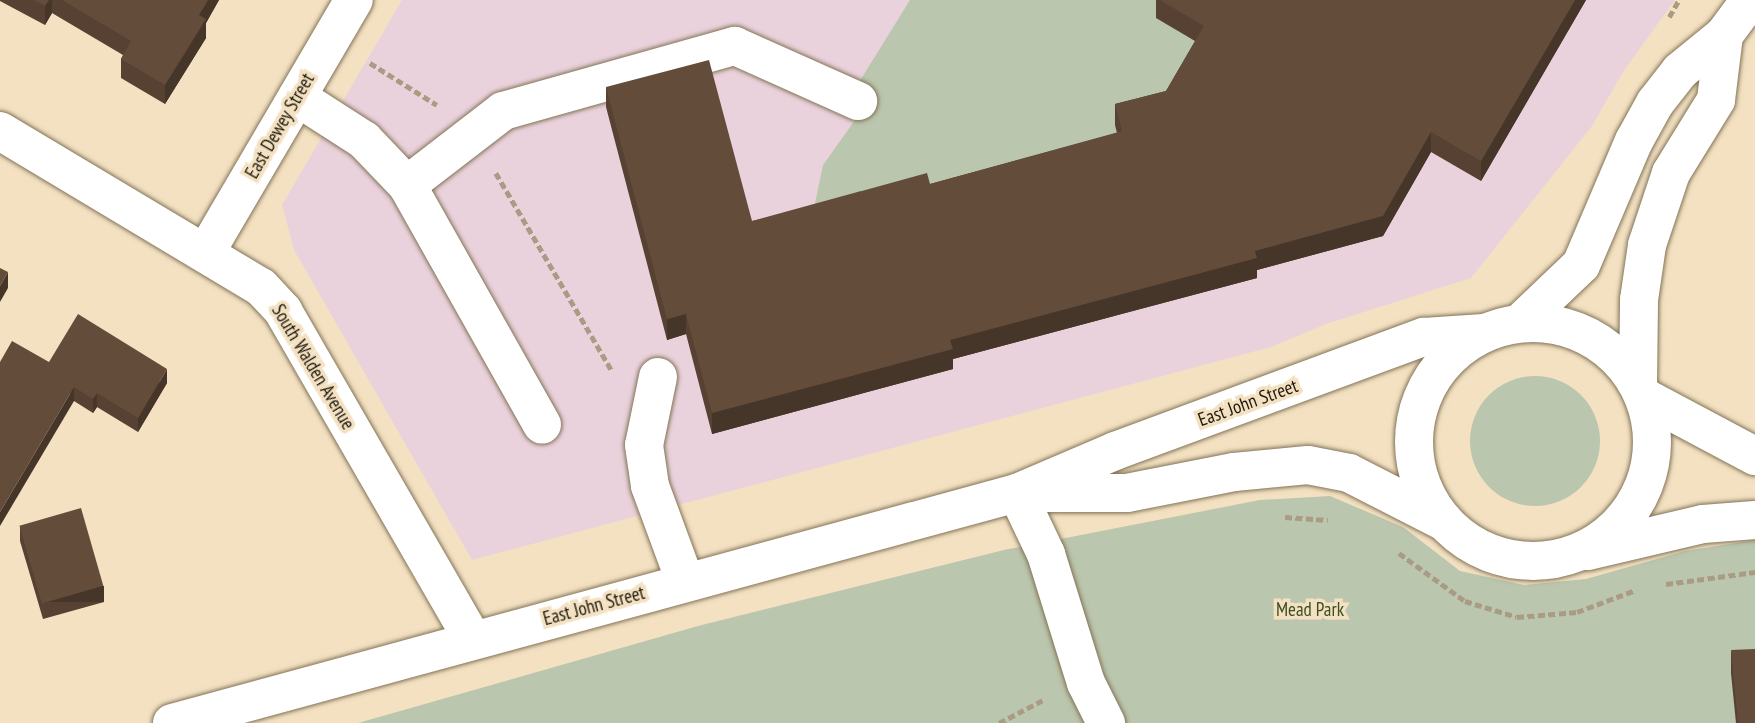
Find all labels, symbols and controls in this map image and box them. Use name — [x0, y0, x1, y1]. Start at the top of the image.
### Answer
street label: East Dewey Street — [241, 69, 319, 183]
street label: South Walden Avenue — [266, 300, 360, 434]
street label: East John Street — [1195, 374, 1301, 432]
street label: East John Street — [541, 581, 647, 631]
park label: Mead Park — [1276, 599, 1344, 621]

